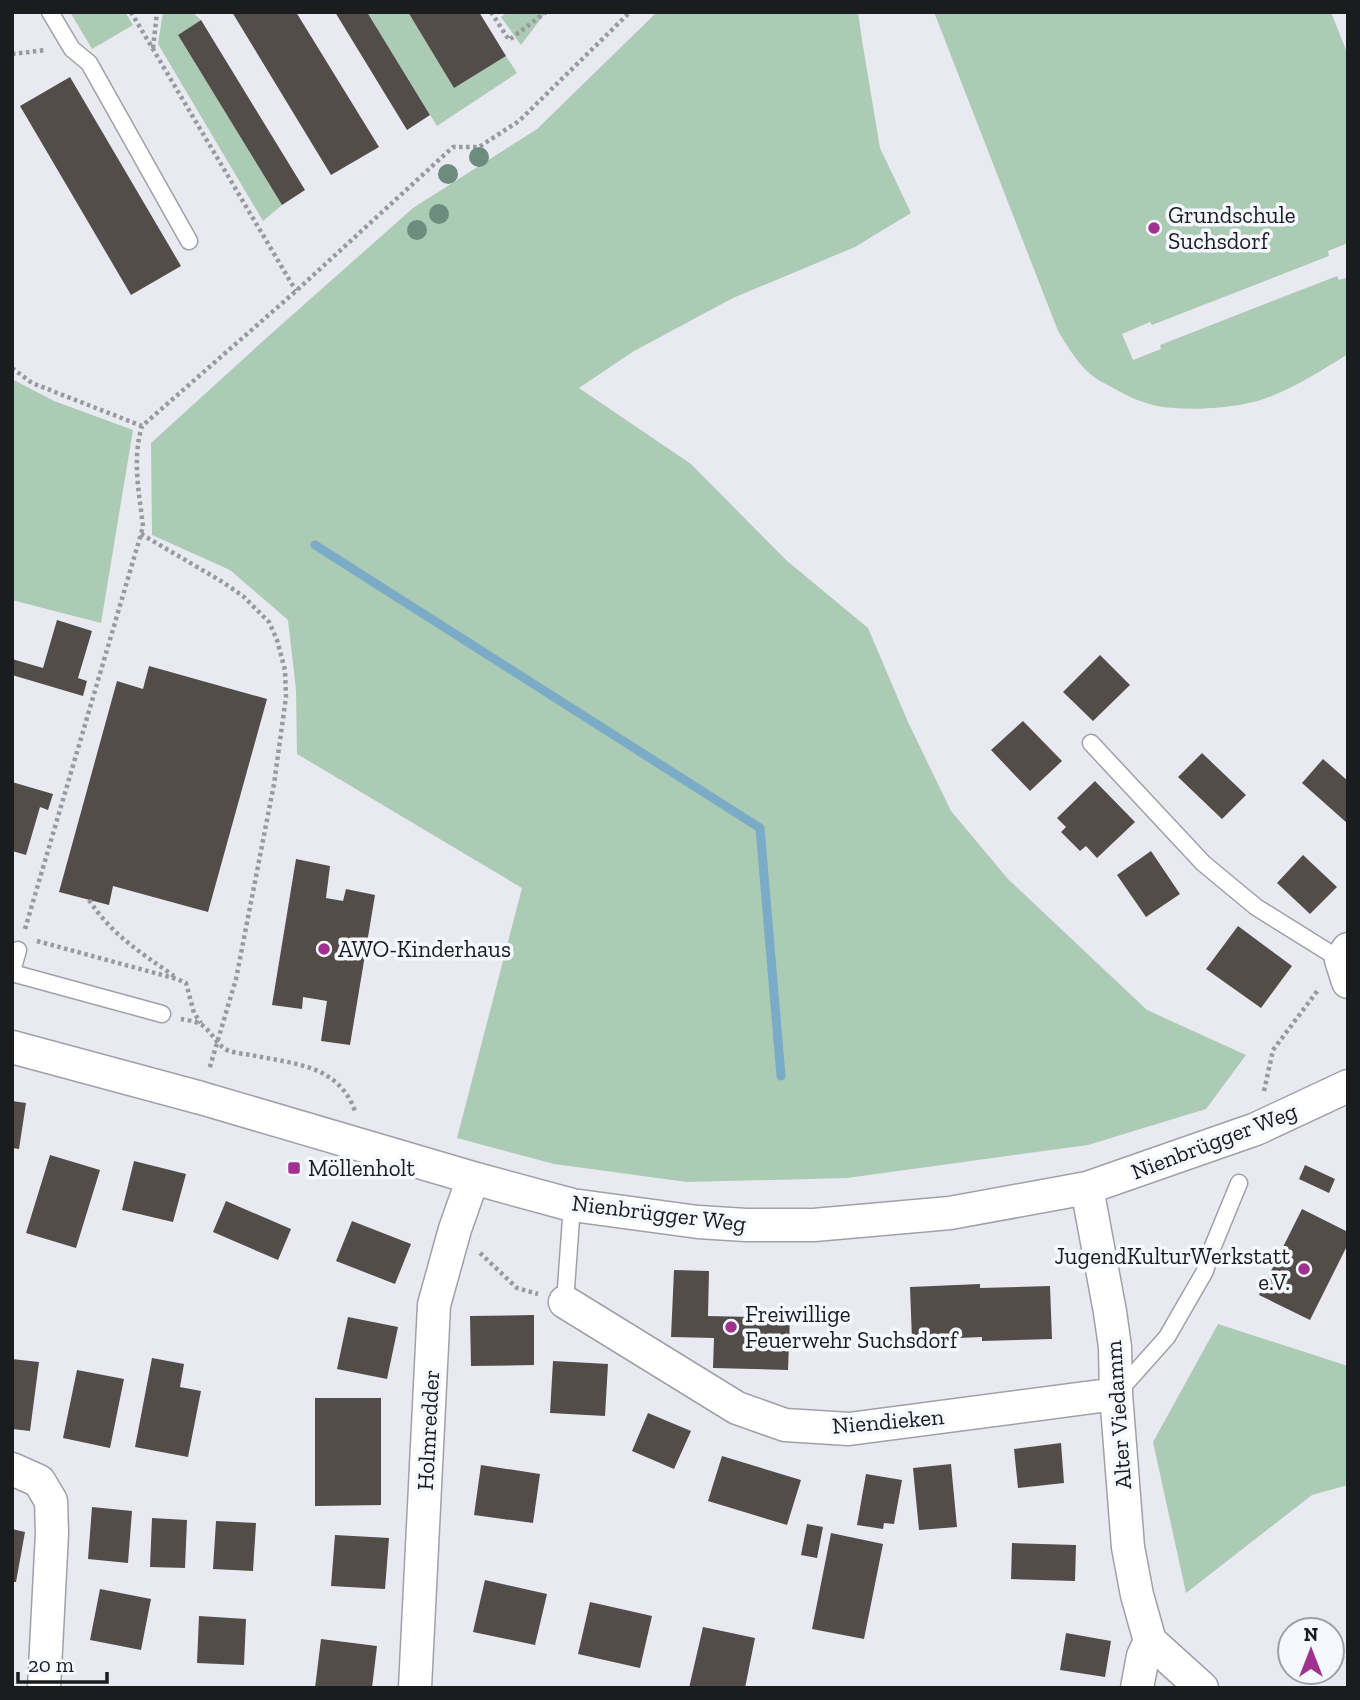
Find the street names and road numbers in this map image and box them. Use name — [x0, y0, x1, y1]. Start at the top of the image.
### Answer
street label: Nienbrügger Weg — [1127, 1096, 1301, 1186]
street label: Nienbrügger Weg — [570, 1188, 748, 1238]
street label: Alter Viedamm — [1099, 1339, 1137, 1490]
street label: Holmredder — [411, 1369, 445, 1491]
street label: Niendieken — [831, 1402, 945, 1440]

